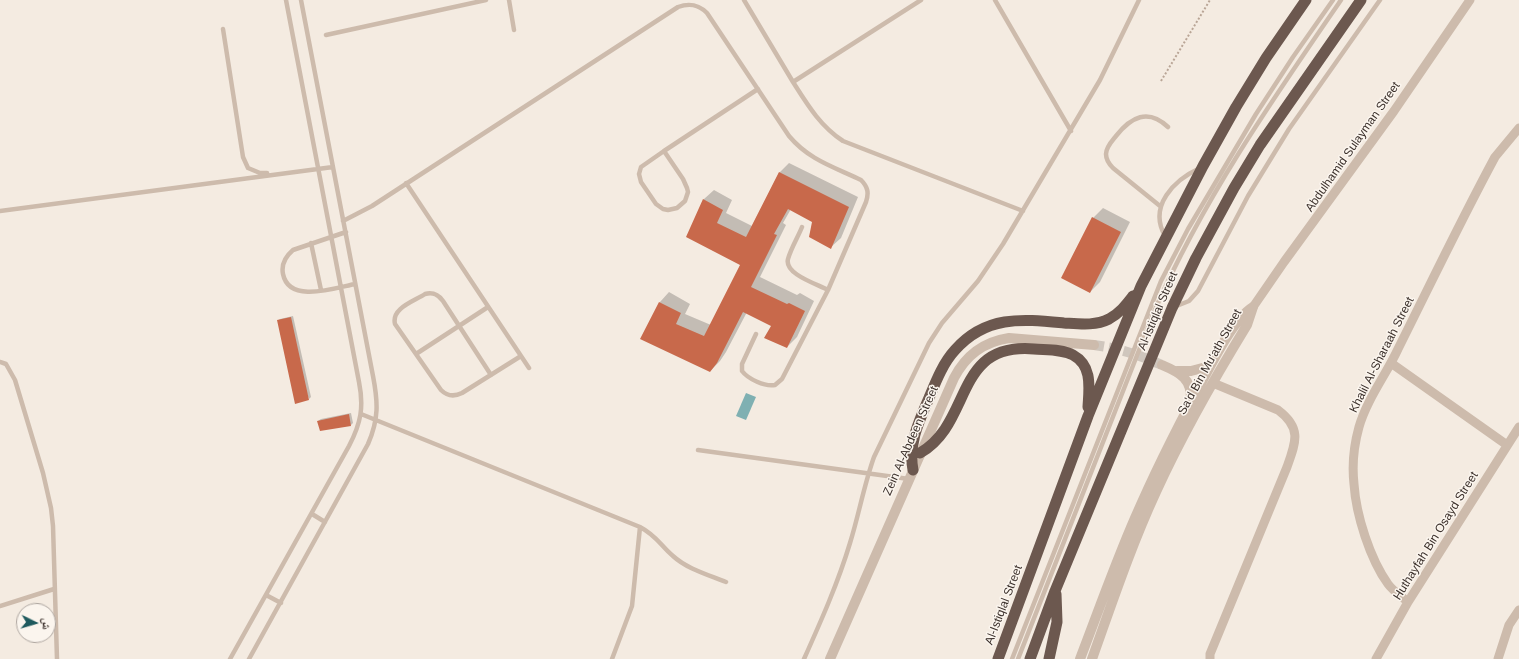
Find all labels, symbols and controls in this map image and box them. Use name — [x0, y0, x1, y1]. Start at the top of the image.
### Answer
street label: Abdulhamid Sulayman Street — [1303, 79, 1403, 215]
street label: Al-Istiqlal Street — [1135, 270, 1181, 352]
street label: Khalil Al-Sharaah Street — [1347, 295, 1417, 415]
street label: Sa'd Bin Mu'ath Street — [1175, 307, 1245, 417]
street label: Zein Al-Abdeen Street — [880, 384, 942, 498]
street label: Huthayfah Bin Osayd Street — [1390, 469, 1482, 603]
street label: Al-Istiqlal Street — [982, 563, 1026, 647]
north arrow — [16, 603, 56, 643]
text: ش — [40, 618, 53, 630]

